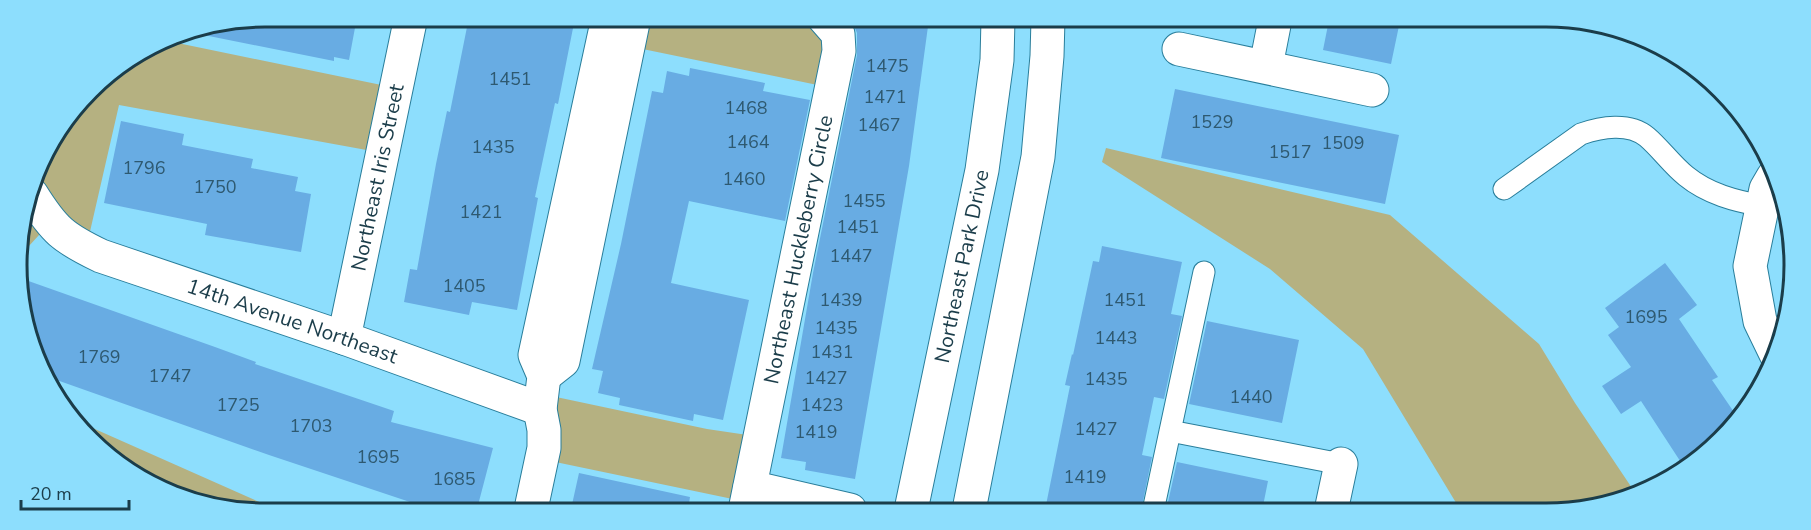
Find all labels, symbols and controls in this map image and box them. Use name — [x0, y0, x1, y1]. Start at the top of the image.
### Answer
house number: 1475 — [865, 54, 909, 78]
house number: 1451 — [488, 67, 532, 91]
street label: Northeast Iris Street — [344, 81, 411, 273]
house number: 1471 — [863, 85, 907, 109]
house number: 1468 — [724, 96, 768, 120]
house number: 1529 — [1190, 110, 1234, 134]
street label: Northeast Huckleberry Circle — [757, 112, 840, 386]
house number: 1467 — [857, 113, 901, 137]
house number: 1464 — [726, 130, 770, 154]
house number: 1509 — [1321, 131, 1365, 155]
house number: 1435 — [471, 135, 515, 159]
house number: 1517 — [1268, 140, 1312, 164]
house number: 1796 — [122, 156, 166, 180]
house number: 1460 — [722, 167, 766, 191]
street label: Northeast Park Drive — [928, 167, 996, 366]
house number: 1750 — [193, 175, 237, 199]
house number: 1455 — [842, 189, 886, 213]
house number: 1421 — [459, 200, 503, 224]
house number: 1451 — [836, 215, 880, 239]
house number: 1447 — [829, 244, 873, 268]
street label: 14th Avenue Northeast — [183, 272, 402, 370]
house number: 1405 — [442, 274, 486, 298]
house number: 1439 — [819, 288, 863, 312]
house number: 1451 — [1103, 288, 1147, 312]
house number: 1695 — [1624, 305, 1668, 329]
house number: 1435 — [814, 316, 858, 340]
house number: 1443 — [1094, 326, 1138, 350]
house number: 1431 — [810, 340, 854, 364]
house number: 1769 — [77, 345, 121, 369]
house number: 1747 — [148, 364, 192, 388]
house number: 1427 — [804, 366, 848, 390]
house number: 1435 — [1084, 367, 1128, 391]
house number: 1440 — [1229, 385, 1273, 409]
house number: 1725 — [216, 393, 260, 417]
house number: 1423 — [800, 393, 844, 417]
house number: 1703 — [289, 414, 333, 438]
house number: 1427 — [1074, 417, 1118, 441]
house number: 1419 — [794, 420, 838, 444]
house number: 1695 — [356, 445, 400, 469]
house number: 1419 — [1063, 465, 1107, 489]
house number: 1685 — [432, 467, 476, 491]
scale bar — [21, 473, 129, 511]
text: 20 m — [30, 482, 72, 506]

